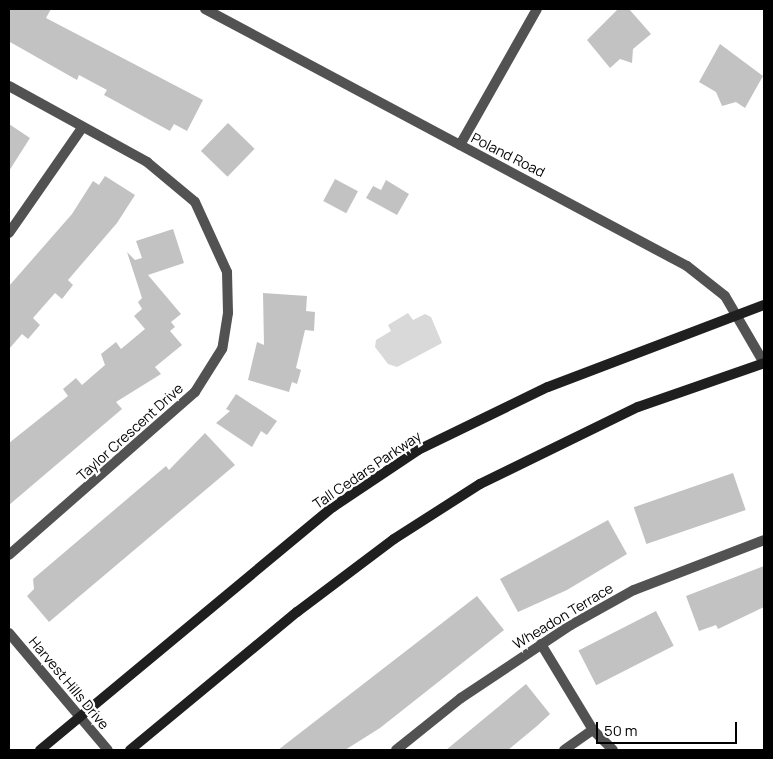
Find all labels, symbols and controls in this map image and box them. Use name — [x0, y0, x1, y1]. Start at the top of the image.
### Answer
street label: Poland Road — [468, 129, 548, 181]
street label: Taylor Crescent Drive — [73, 380, 187, 484]
street label: Tall Cedars Parkway — [310, 428, 424, 512]
street label: Wheadon Terrace — [510, 580, 616, 652]
street label: Harvest Hills Drive — [25, 633, 113, 733]
scale bar — [598, 712, 739, 744]
text: 50 m — [604, 720, 638, 741]

